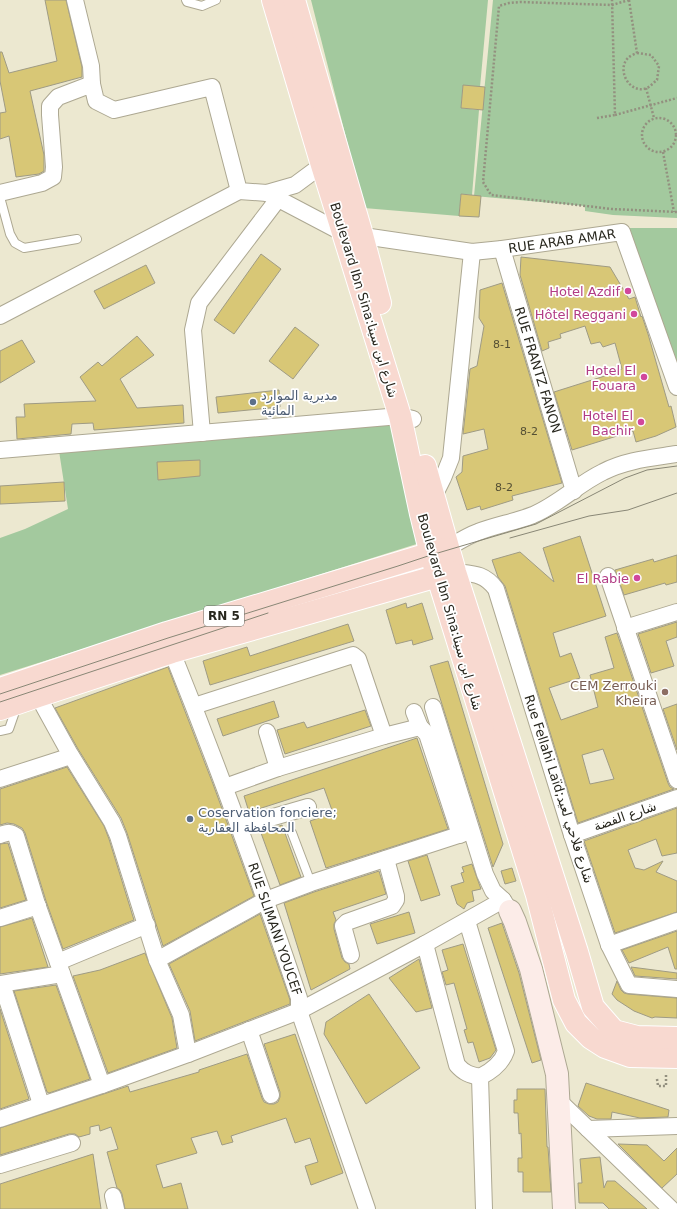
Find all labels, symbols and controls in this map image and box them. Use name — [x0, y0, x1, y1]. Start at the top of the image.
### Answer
street label: Boulevard Ibn Sina:شارع ابن سينا — [326, 200, 401, 400]
street label: RUE ARAB AMAR — [507, 226, 617, 256]
place label: Hotel Azdif — [549, 284, 620, 299]
marker: Hotel Azdif — [623, 286, 633, 296]
street label: RUE FRANTZ FANON — [512, 305, 564, 435]
place label: Hôtel Reggani — [535, 307, 626, 322]
marker: Hôtel Reggani — [629, 309, 639, 319]
house number: 8-1 — [493, 338, 511, 351]
place label: Hotel El Fouara — [586, 363, 636, 393]
marker: Hotel El Fouara — [639, 372, 649, 382]
place label: مديرية الموارد المائية — [261, 388, 338, 418]
marker: مديرية الموارد المائية — [248, 397, 258, 407]
place label: Hotel El Bachir — [583, 408, 634, 438]
marker: Hotel El Bachir — [636, 417, 646, 427]
house number: 8-2 — [520, 425, 538, 438]
house number: 8-2 — [495, 481, 513, 494]
street label: Boulevard Ibn Sina:شارع ابن سينا — [414, 512, 485, 712]
place label: El Rabie — [576, 571, 629, 586]
marker: El Rabie — [632, 573, 642, 583]
road number: RN 5 — [204, 606, 244, 626]
place label: CEM Zerrouki Kheira — [570, 678, 657, 708]
marker: CEM Zerrouki Kheira — [660, 687, 670, 697]
street label: Rue Fellahi Laïd;شارع فلاحي لعيد — [520, 693, 597, 885]
street label: شارع الفضة — [592, 798, 659, 835]
place label: Coservation fonciere; المحافظة العقارية — [198, 805, 337, 836]
marker: Coservation fonciere; المحافظة العقارية — [185, 814, 195, 824]
street label: RUE SLIMANI YOUCEF — [245, 860, 305, 998]

